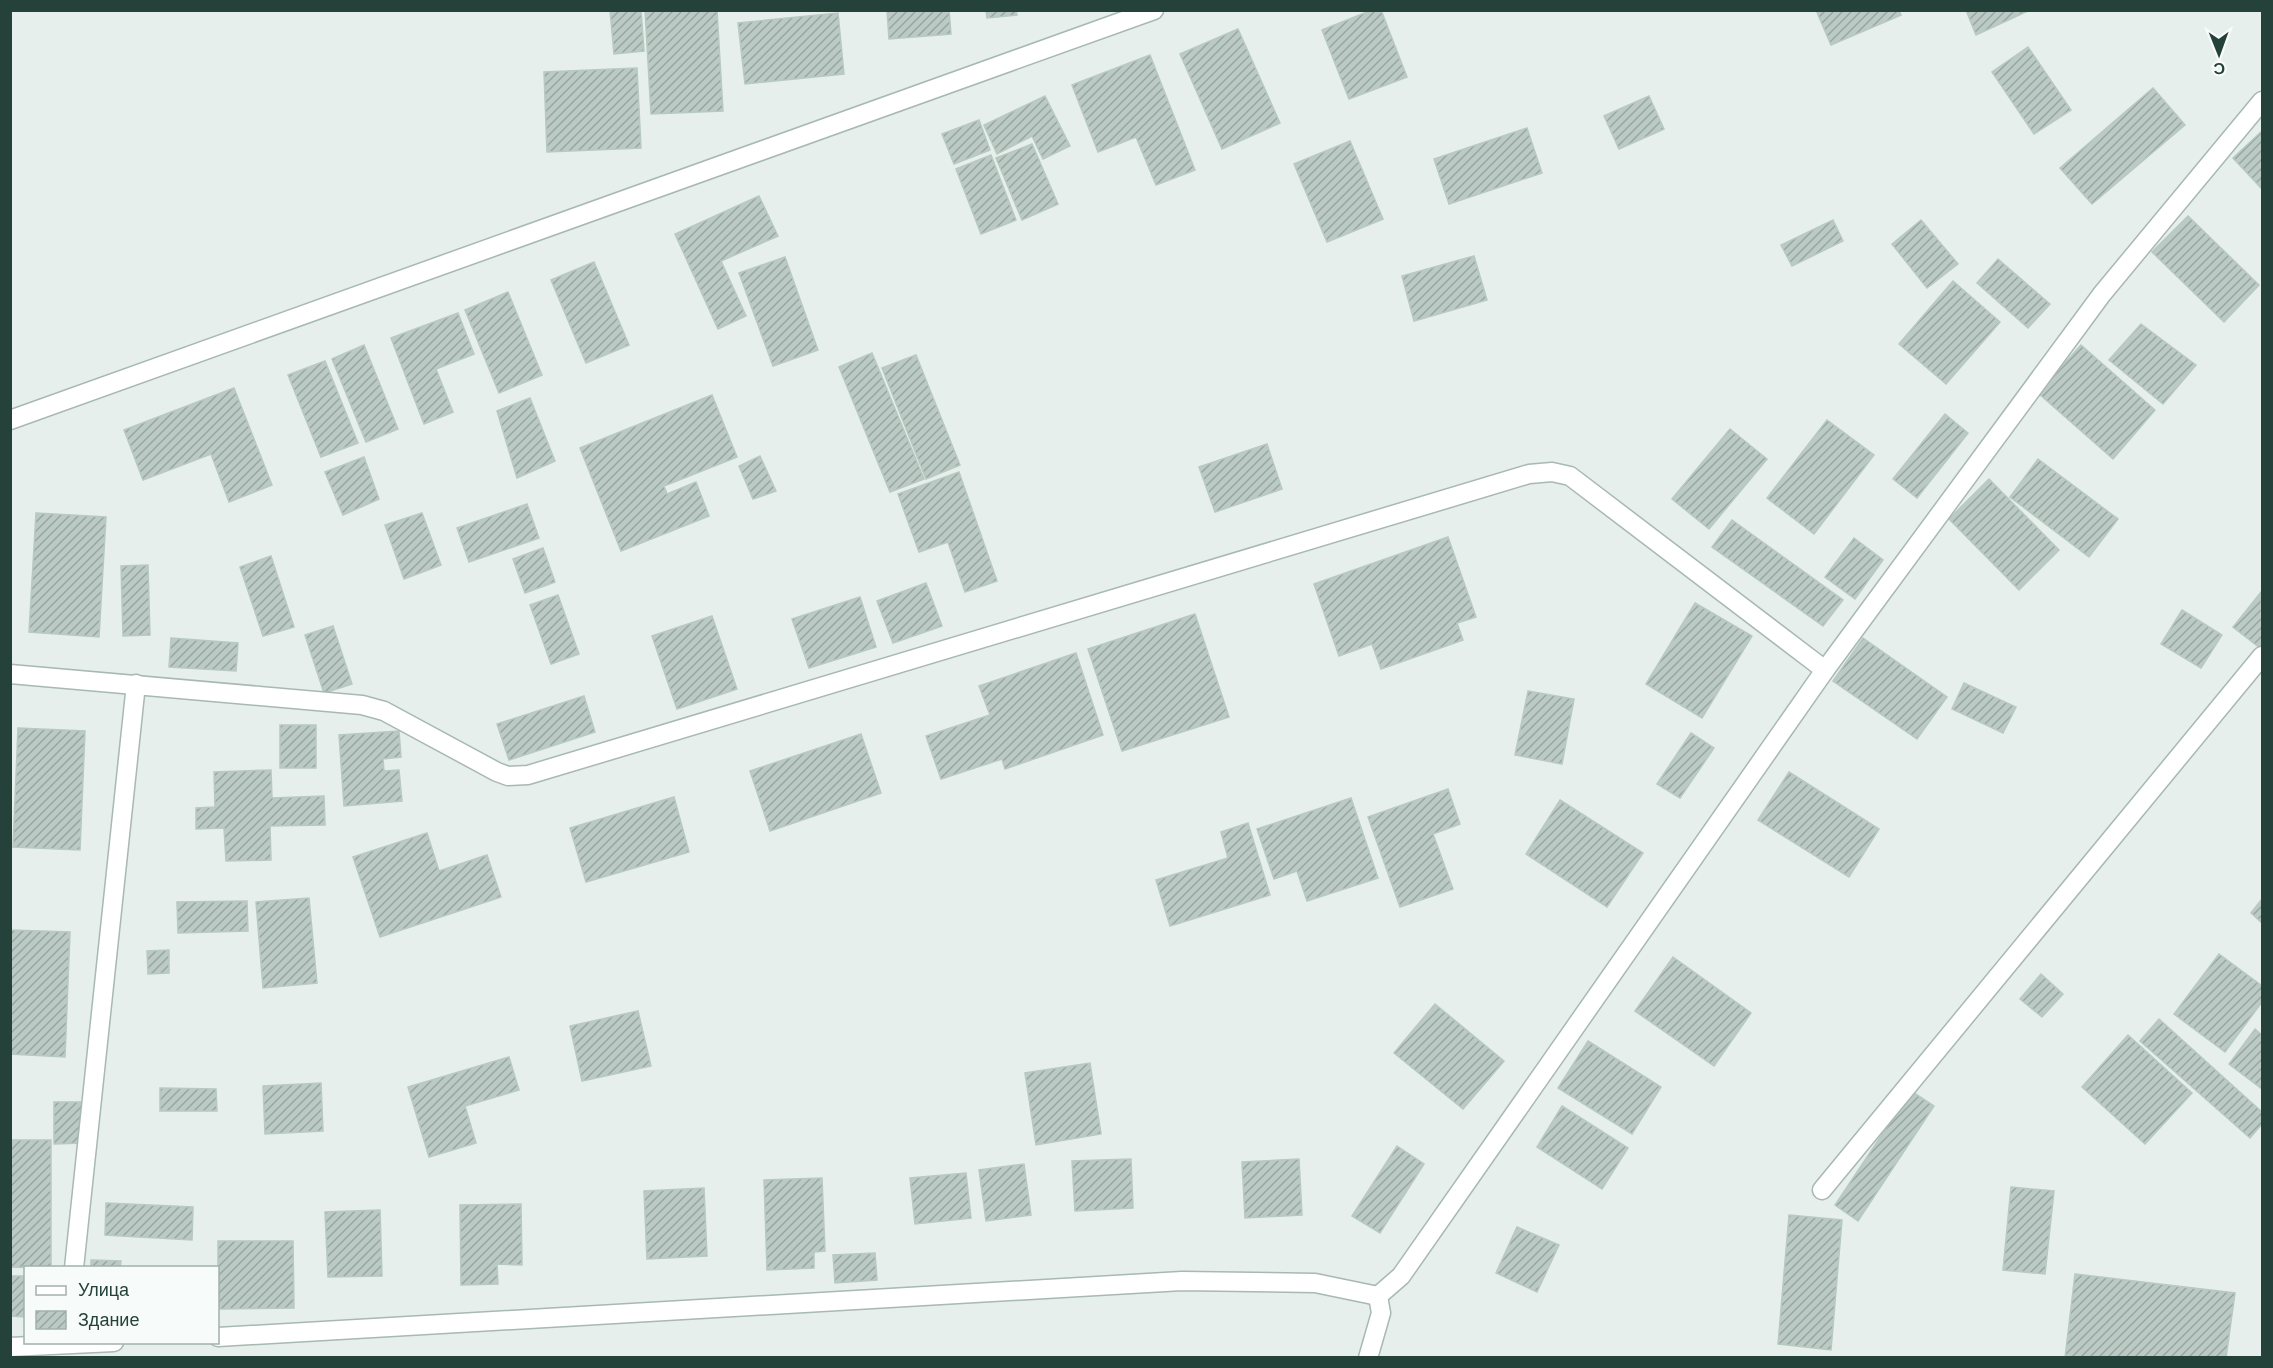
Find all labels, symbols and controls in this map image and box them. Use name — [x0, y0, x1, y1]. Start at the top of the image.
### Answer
north arrow — [2189, 24, 2249, 84]
text: С — [2213, 58, 2225, 79]
legend — [24, 1266, 219, 1344]
text: Улица — [78, 1278, 130, 1302]
text: Здание — [78, 1308, 139, 1332]

